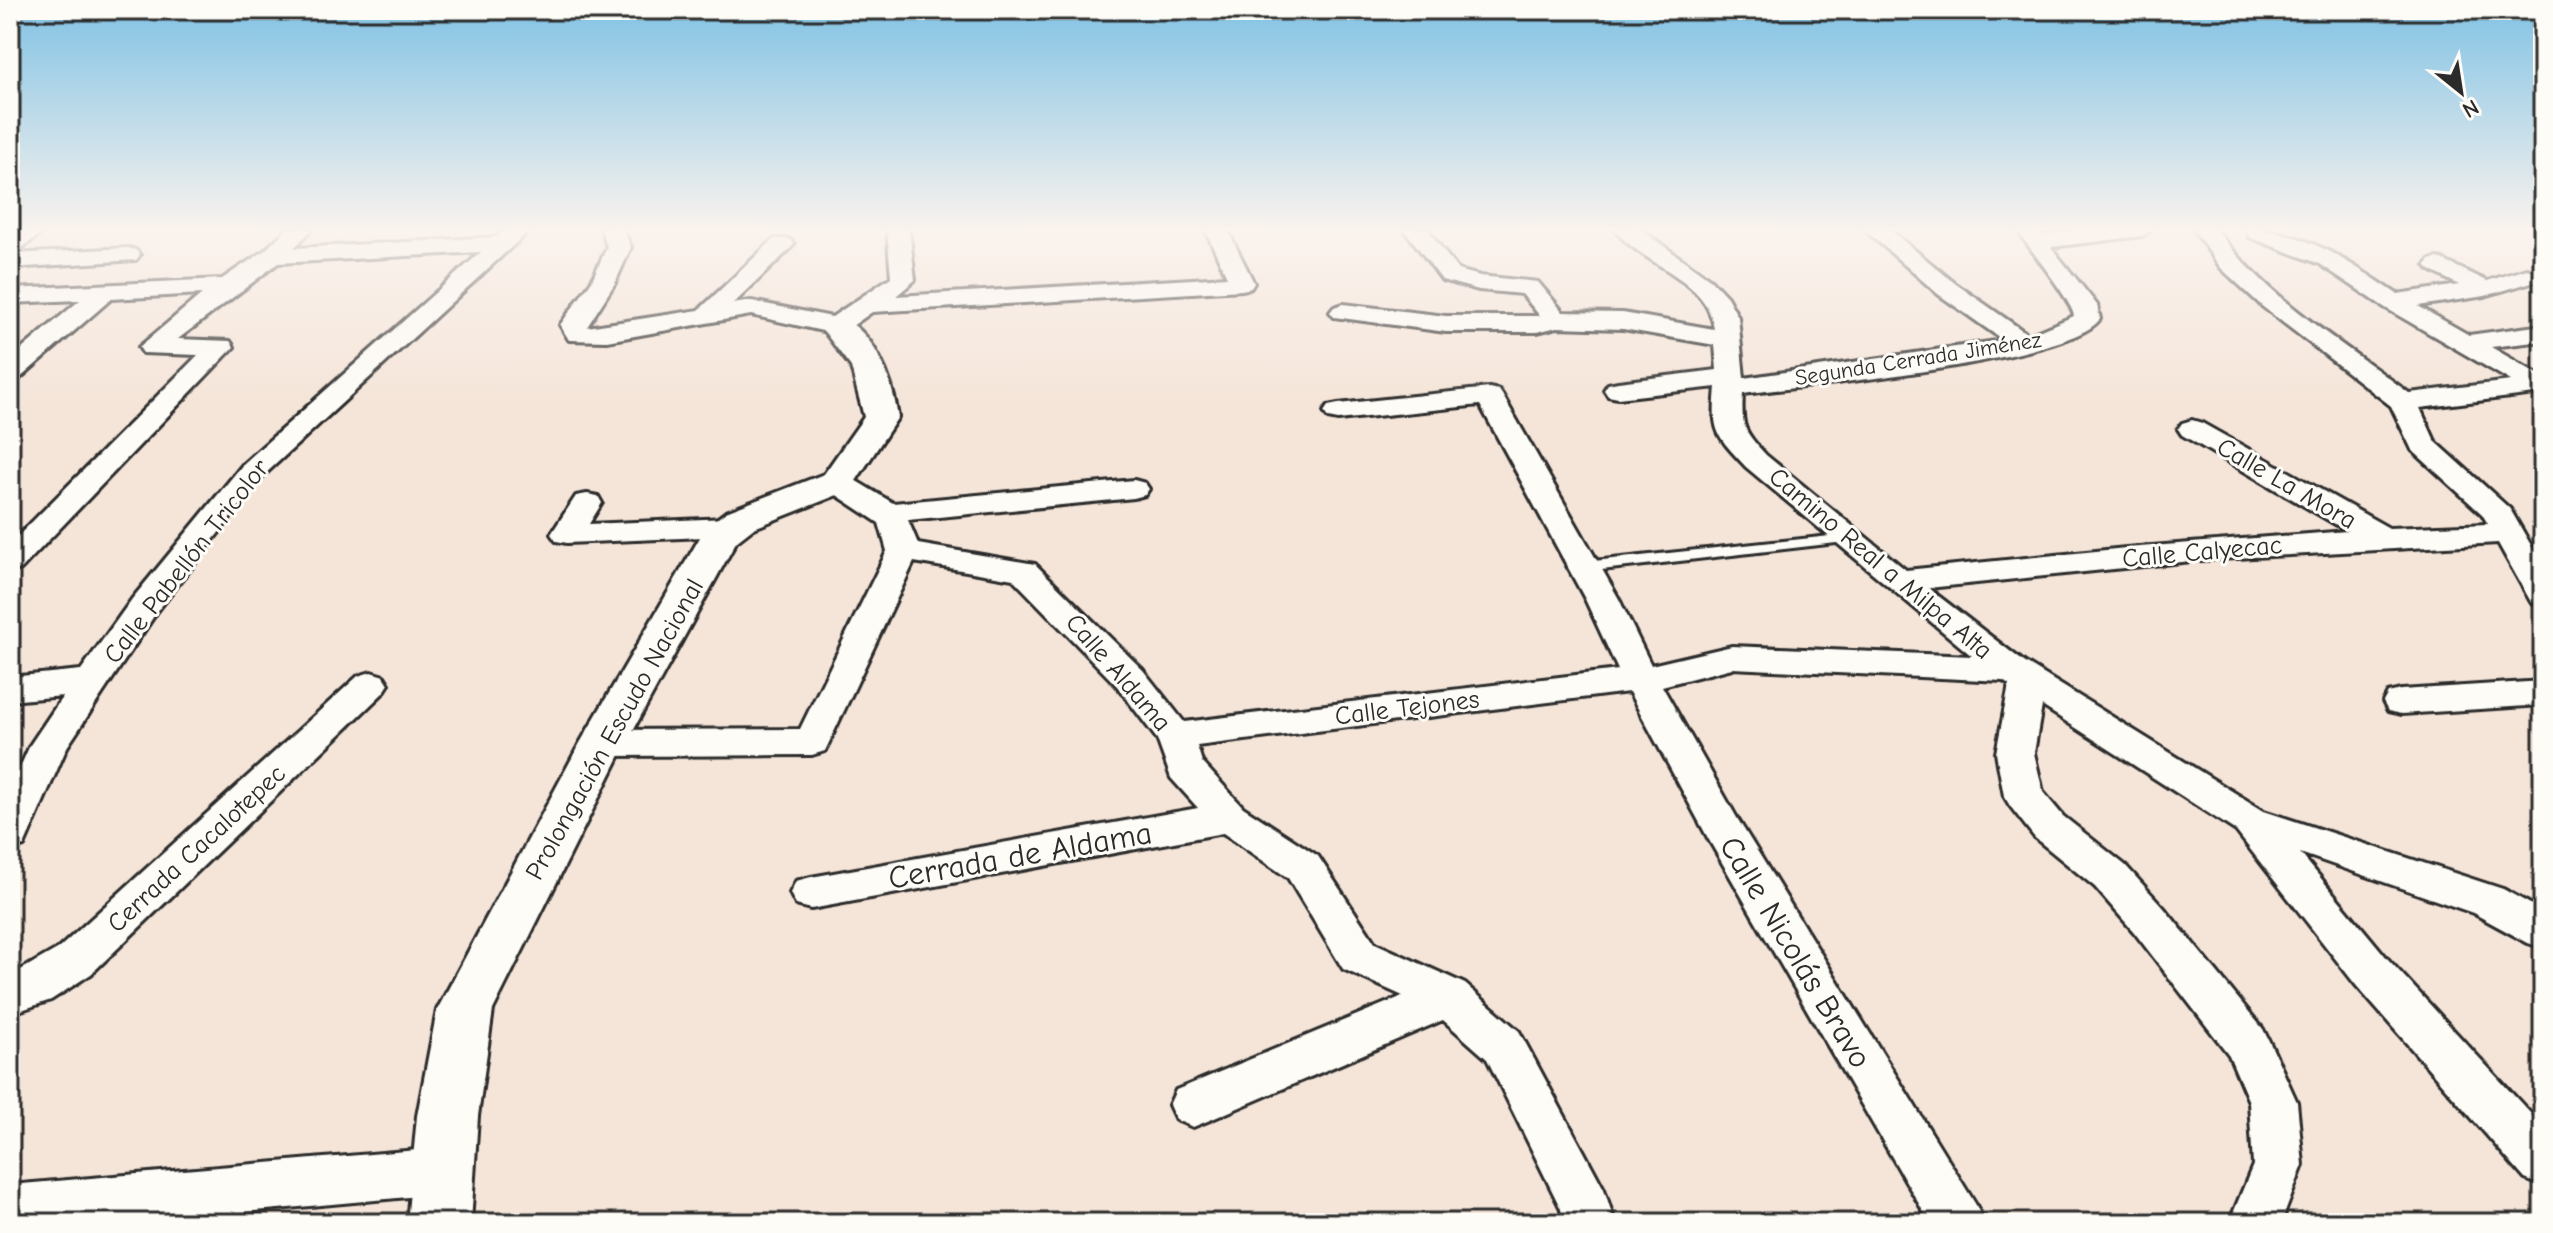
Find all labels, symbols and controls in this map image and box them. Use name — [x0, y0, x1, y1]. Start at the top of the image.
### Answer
north arrow — [2421, 52, 2501, 132]
text: N — [2458, 94, 2483, 123]
street label: Segunda Cerrada Jiménez — [1793, 327, 2044, 391]
street label: Calle La Mora — [2211, 432, 2362, 536]
street label: Calle Pabellón Tricolor — [98, 453, 276, 669]
street label: Camino Real a Milpa Alta — [1763, 462, 1998, 666]
street label: Calle Calyecac — [2121, 530, 2283, 574]
street label: Prolongación Escudo Nacional — [520, 574, 710, 885]
street label: Calle Aldama — [1059, 608, 1177, 737]
street label: Calle Tejones — [1333, 684, 1481, 732]
street label: Cerrada Cacalotepec — [102, 759, 292, 939]
street label: Cerrada de Aldama — [885, 814, 1155, 897]
street label: Calle Nicolás Bravo — [1712, 830, 1879, 1075]

